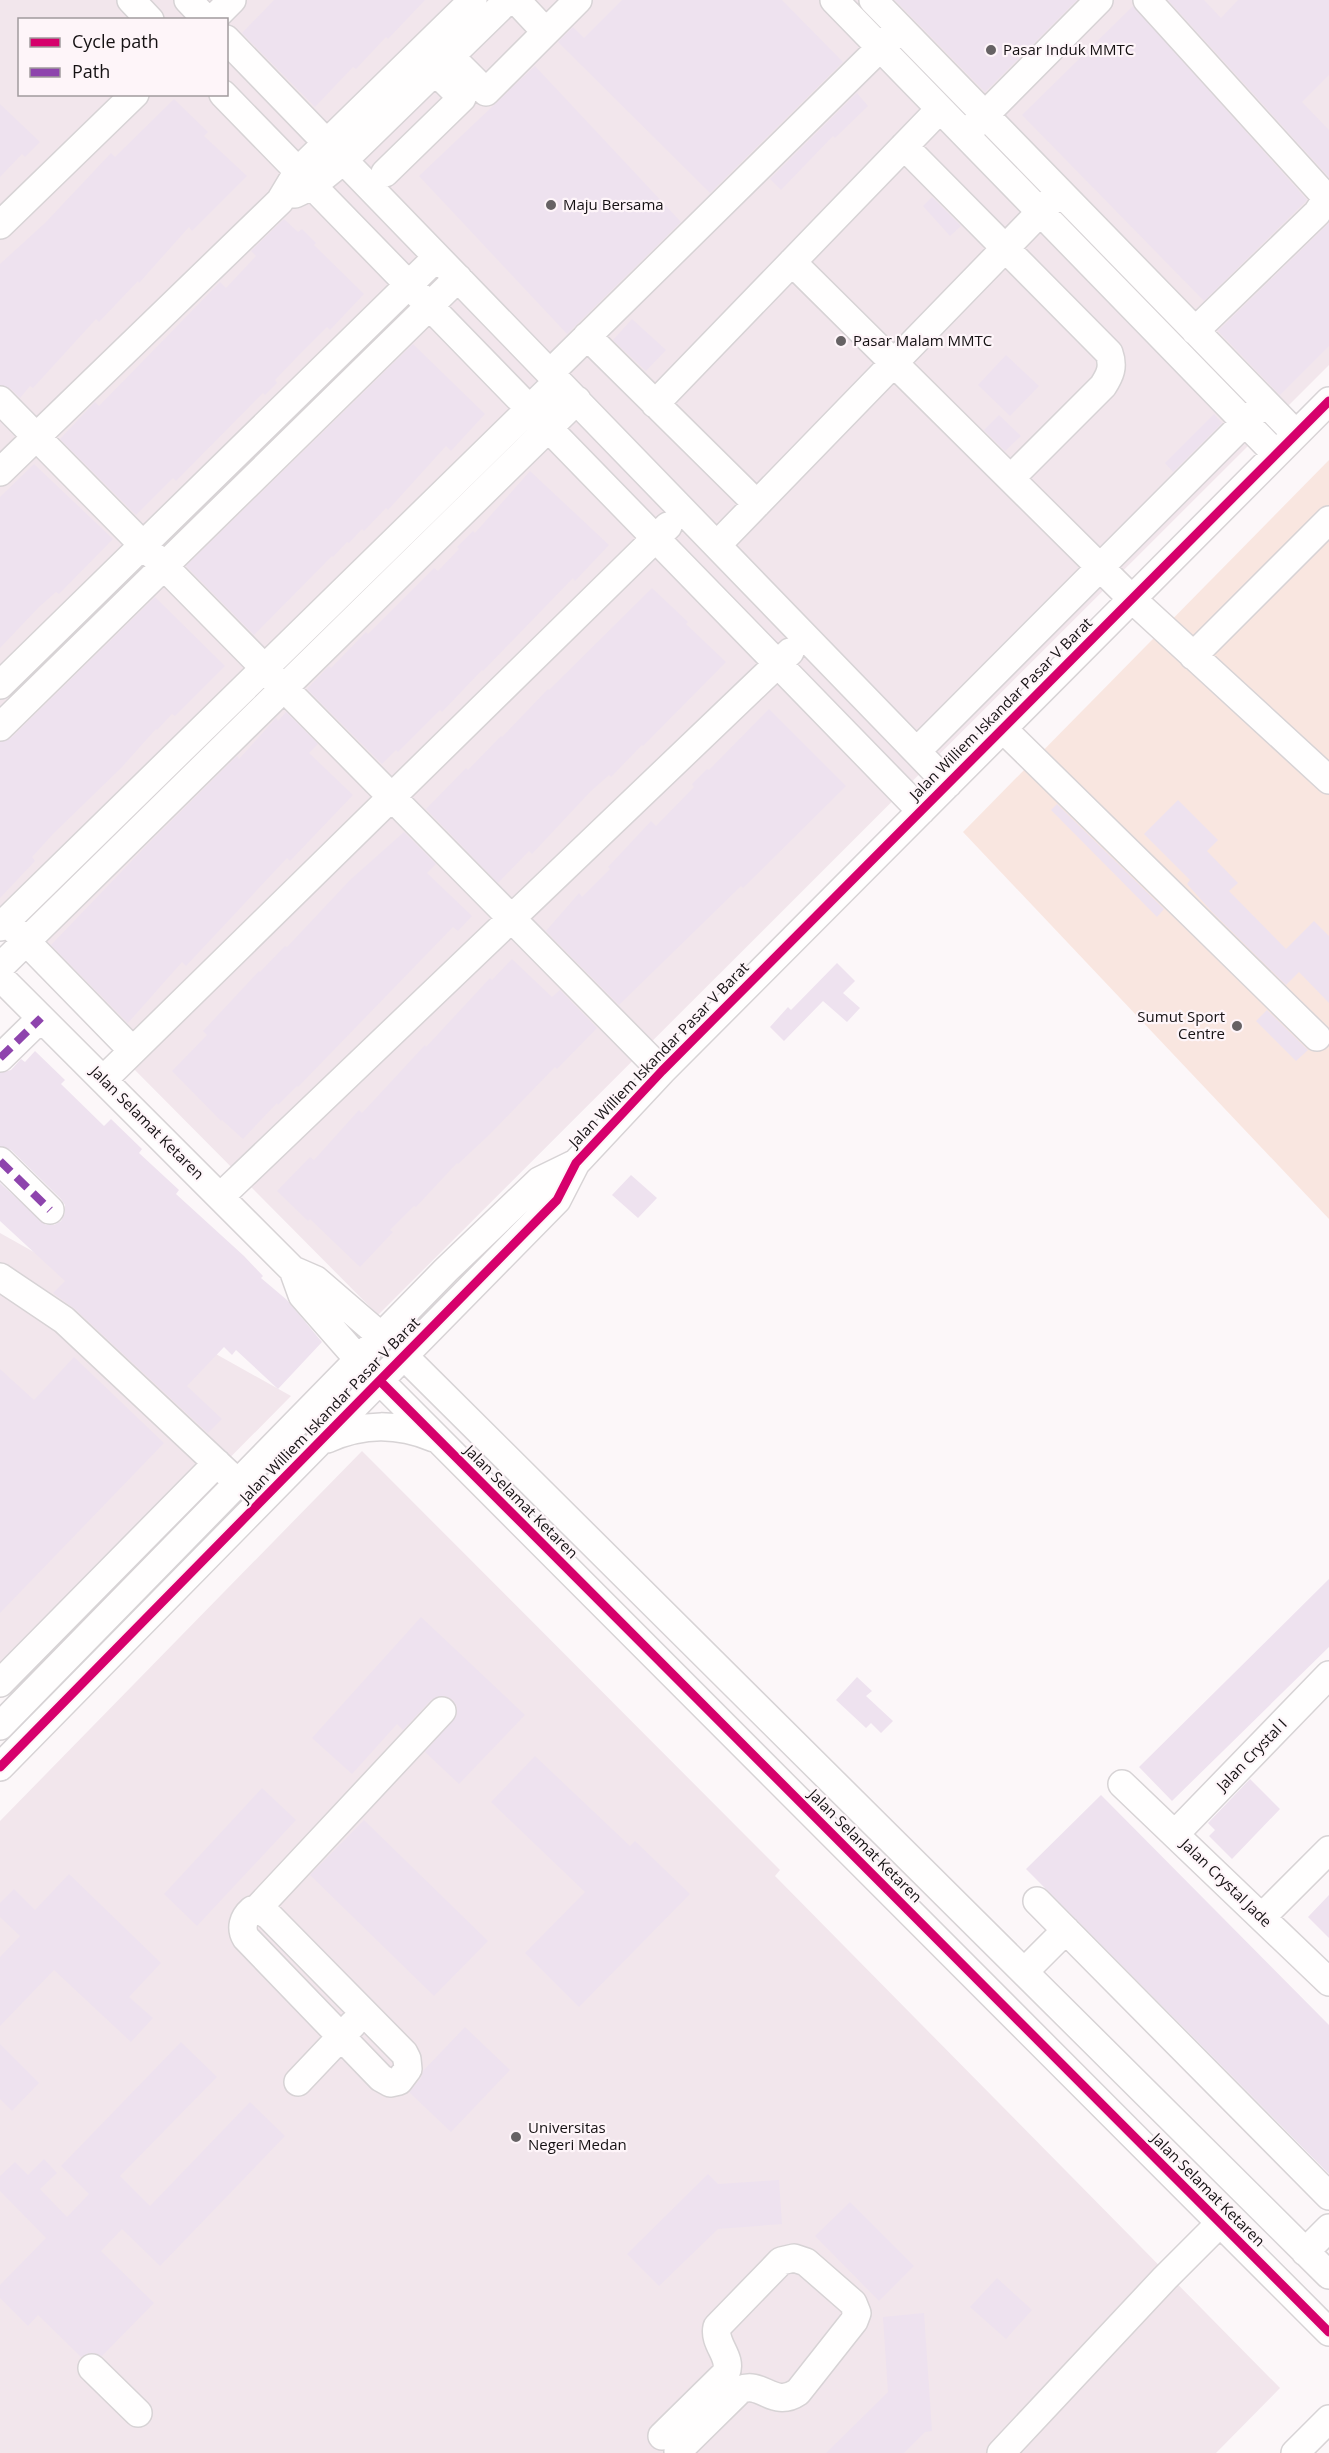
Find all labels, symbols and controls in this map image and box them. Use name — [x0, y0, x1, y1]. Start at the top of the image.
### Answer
legend — [18, 18, 228, 96]
text: Cycle path — [72, 29, 159, 53]
place label: Pasar Induk MMTC — [1003, 39, 1134, 59]
marker: Pasar Induk MMTC — [984, 43, 998, 57]
text: Path — [72, 59, 110, 83]
place label: Maju Bersama — [563, 194, 664, 214]
marker: Maju Bersama — [544, 198, 558, 212]
place label: Pasar Malam MMTC — [853, 330, 992, 350]
marker: Pasar Malam MMTC — [834, 334, 848, 348]
street label: Jalan Williem Iskandar Pasar V Barat — [903, 613, 1096, 805]
street label: Jalan Williem Iskandar Pasar V Barat — [563, 957, 753, 1153]
place label: Sumut Sport Centre — [1137, 1006, 1225, 1043]
marker: Sumut Sport Centre — [1230, 1019, 1244, 1033]
street label: Jalan Selamat Ketaren — [85, 1060, 209, 1183]
street label: Jalan Williem Iskandar Pasar V Barat — [234, 1312, 424, 1508]
street label: Jalan Selamat Ketaren — [459, 1439, 583, 1562]
street label: Jalan Crystal I — [1210, 1714, 1291, 1796]
street label: Jalan Selamat Ketaren — [803, 1783, 927, 1906]
street label: Jalan Crystal Jade — [1175, 1832, 1276, 1931]
place label: Universitas Negeri Medan — [528, 2117, 627, 2154]
street label: Jalan Selamat Ketaren — [1146, 2127, 1270, 2250]
marker: Universitas Negeri Medan — [509, 2130, 523, 2144]

